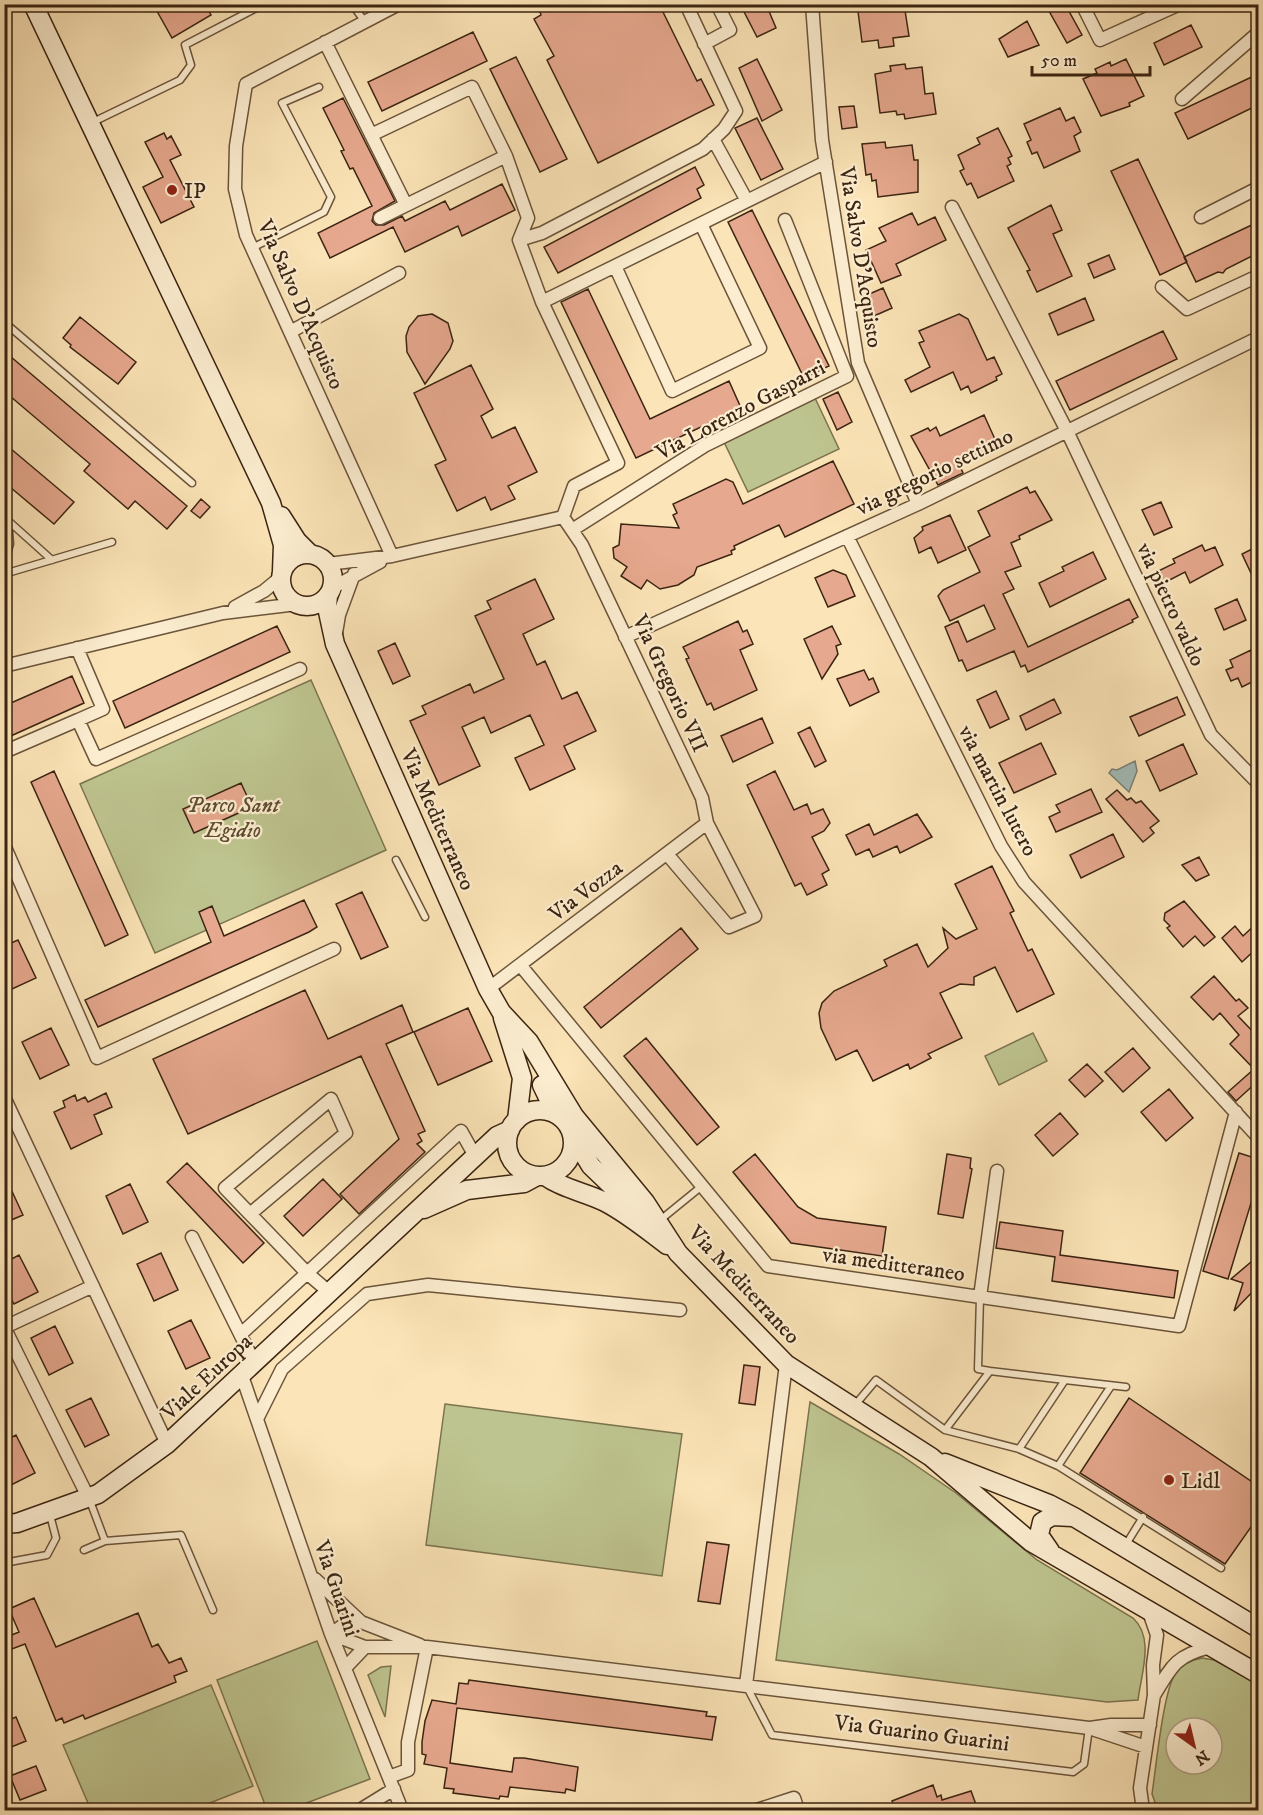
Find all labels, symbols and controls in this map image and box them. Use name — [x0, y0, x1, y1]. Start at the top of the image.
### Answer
scale bar — [1032, 39, 1150, 77]
text: 50 m — [1041, 50, 1077, 72]
street label: Via Salvo D'Acquisto — [833, 164, 888, 350]
place label: IP — [184, 178, 206, 205]
marker: IP — [165, 183, 179, 197]
street label: Via Salvo D'Acquisto — [251, 215, 350, 394]
street label: Via Lorenzo Gasparri — [650, 354, 830, 467]
street label: via gregorio settimo — [851, 423, 1018, 522]
street label: via pietro valdo — [1130, 538, 1211, 671]
street label: Via Gregorio VII — [626, 610, 713, 757]
street label: via martin lutero — [951, 720, 1044, 861]
street label: Via Mediterraneo — [394, 744, 481, 895]
park label: Parco Sant Egidio — [187, 792, 281, 844]
street label: Via Vozza — [543, 854, 629, 928]
street label: Via Mediterraneo — [681, 1219, 806, 1350]
street label: via meditteraneo — [820, 1241, 967, 1288]
street label: Viale Europa — [155, 1328, 259, 1427]
place label: Lidl — [1181, 1468, 1221, 1495]
marker: Lidl — [1162, 1473, 1176, 1487]
street label: Via Guarini — [307, 1536, 366, 1640]
street label: Via Guarino Guarini — [832, 1709, 1011, 1758]
north arrow — [1164, 1716, 1224, 1776]
text: N — [1191, 1746, 1213, 1770]

